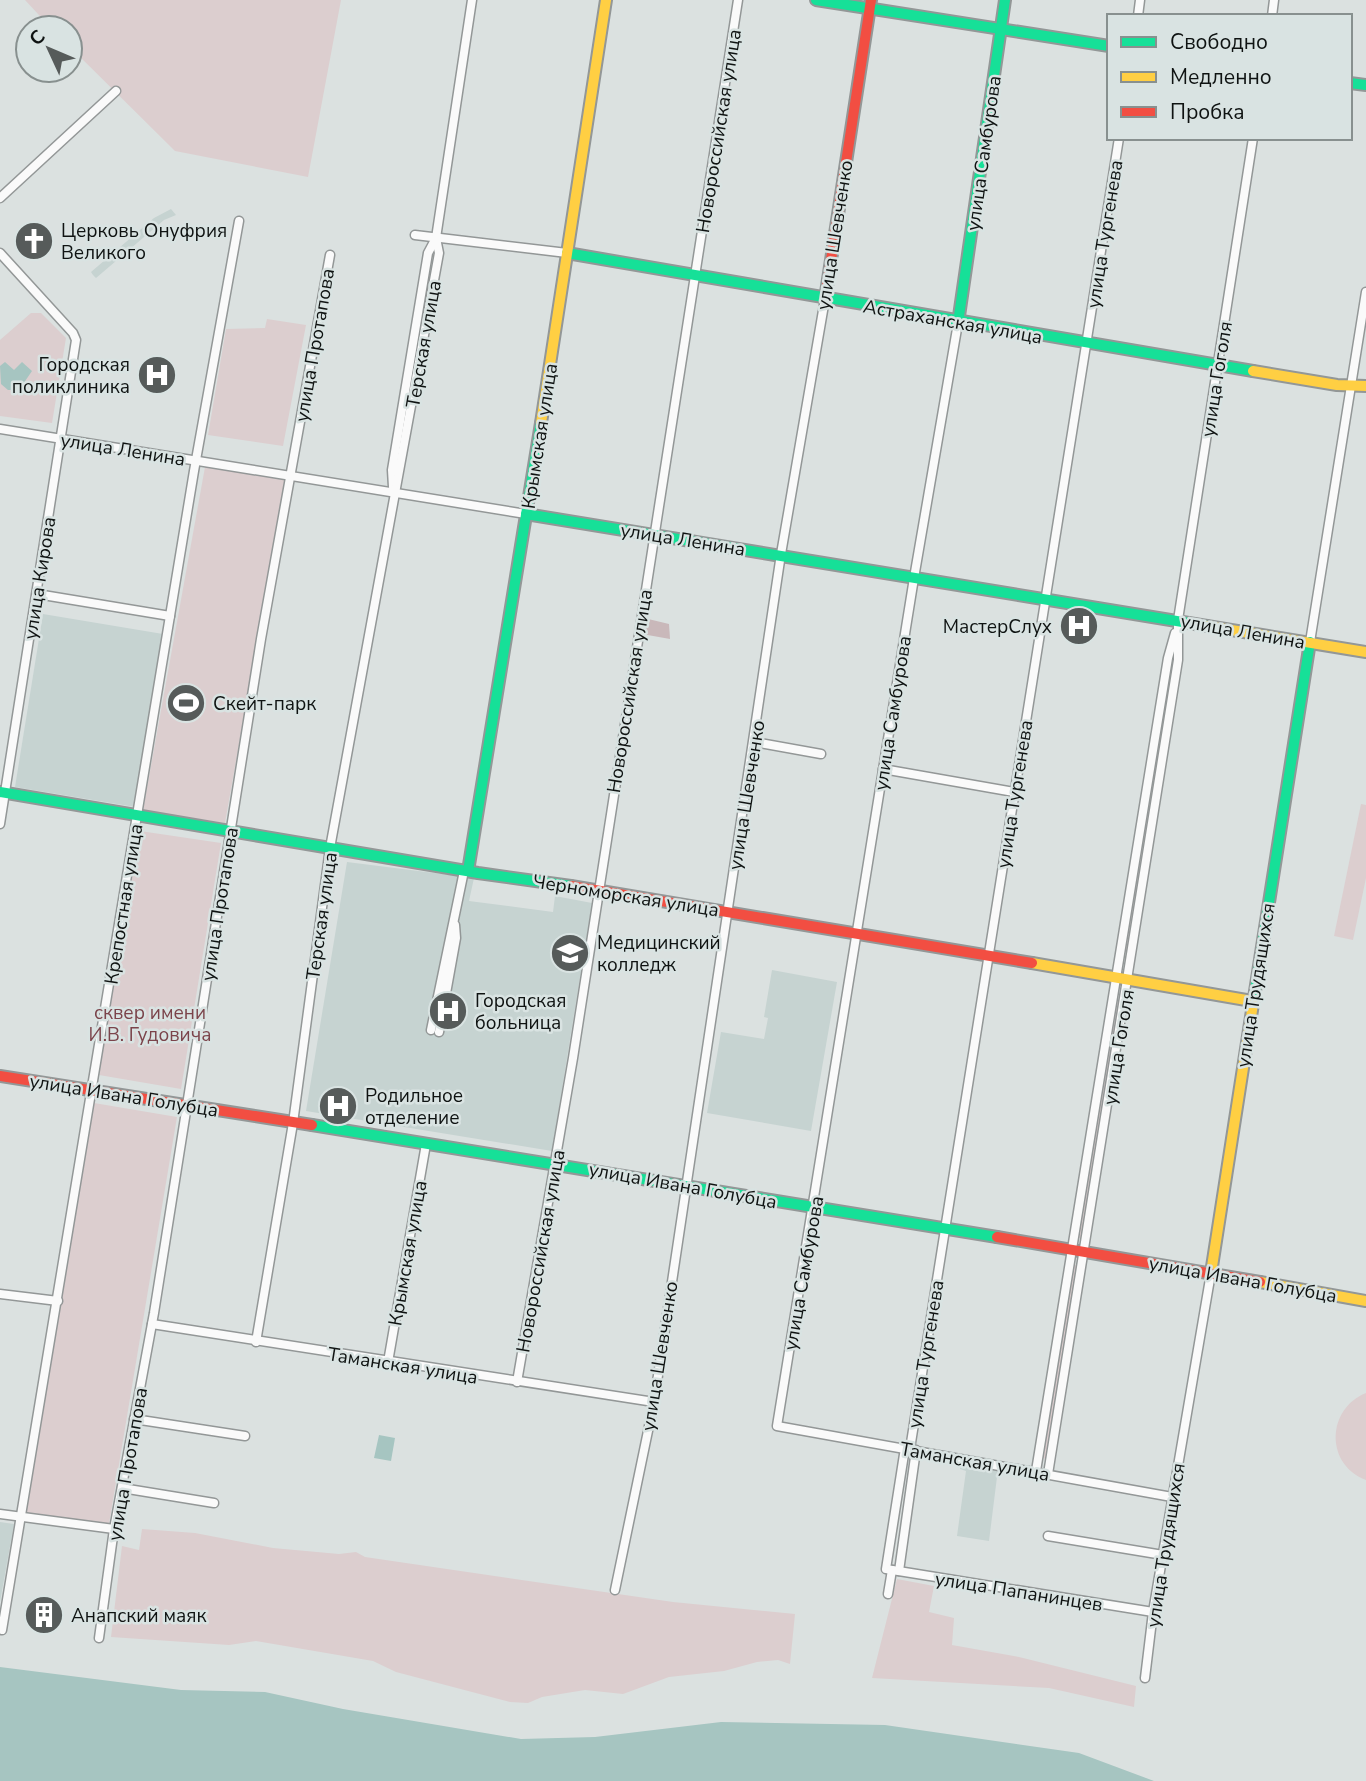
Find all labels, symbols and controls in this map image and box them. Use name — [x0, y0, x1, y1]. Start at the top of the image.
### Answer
north arrow — [14, 14, 84, 84]
legend — [1107, 14, 1352, 140]
text: С — [24, 24, 51, 52]
street label: Новороссийская улица — [690, 27, 748, 235]
text: Свободно — [1170, 28, 1268, 56]
text: Медленно — [1170, 63, 1272, 91]
street label: улица Самбурова — [960, 74, 1008, 232]
text: Пробка — [1170, 98, 1244, 126]
street label: улица Шевченко — [810, 158, 860, 312]
street label: улица Тургенева — [1080, 158, 1130, 310]
place label: Церковь Онуфрия Великого — [61, 218, 227, 266]
church icon: Церковь Онуфрия Великого — [13, 220, 55, 262]
street label: улица Протапова — [289, 266, 341, 424]
street label: Терская улица — [400, 278, 448, 410]
street label: Астраханская улица — [861, 293, 1045, 351]
street label: улица Гоголя — [1195, 320, 1239, 439]
place label: Городская поликлиника — [12, 352, 130, 400]
hospital icon: Городская поликлиника — [136, 354, 178, 396]
street label: Крымская улица — [516, 361, 564, 511]
street label: улица Ленина — [59, 427, 187, 473]
street label: улица Кирова — [17, 515, 63, 641]
street label: улица Ленина — [619, 517, 747, 563]
street label: Новороссийская улица — [601, 587, 659, 795]
hospital icon: МастерСлух — [1058, 605, 1100, 647]
street label: улица Ленина — [1179, 608, 1307, 656]
place label: МастерСлух — [943, 614, 1052, 640]
street label: улица Самбурова — [868, 634, 918, 792]
sports icon: Скейт-парк — [165, 682, 207, 724]
place label: Скейт-парк — [213, 691, 316, 717]
street label: улица Шевченко — [722, 718, 772, 872]
street label: улица Тургенева — [990, 718, 1040, 870]
street label: Крепостная улица — [98, 822, 150, 986]
street label: улица Протапова — [195, 825, 245, 983]
street label: Терская улица — [300, 851, 344, 982]
street label: Черноморская улица — [531, 868, 721, 924]
street label: улица Трудящихся — [1230, 901, 1282, 1069]
place label: Медицинский колледж — [597, 930, 721, 978]
school or university icon: Медицинский колледж — [549, 932, 591, 974]
place label: Городская больница — [475, 988, 567, 1036]
street label: улица Гоголя — [1097, 988, 1141, 1107]
hospital icon: Городская больница — [427, 990, 469, 1032]
park label: сквер имени И.В. Гудовича — [89, 1000, 211, 1048]
street label: улица Ивана Голубца — [28, 1068, 220, 1124]
place label: Родильное отделение — [365, 1083, 463, 1131]
hospital icon: Родильное отделение — [317, 1085, 359, 1127]
street label: Новороссийская улица — [510, 1148, 572, 1355]
street label: улица Ивана Голубца — [587, 1157, 779, 1215]
street label: Крымская улица — [382, 1178, 434, 1328]
street label: улица Самбурова — [778, 1194, 830, 1352]
street label: улица Ивана Голубца — [1147, 1251, 1339, 1309]
street label: улица Тургенева — [901, 1278, 951, 1430]
street label: улица Шевченко — [635, 1279, 685, 1433]
street label: Таманская улица — [326, 1341, 480, 1391]
street label: улица Протапова — [102, 1385, 154, 1543]
street label: Таманская улица — [898, 1436, 1052, 1488]
street label: улица Трудящихся — [1140, 1461, 1192, 1629]
street label: улица Папанинцев — [933, 1566, 1104, 1618]
building icon: Анапский маяк — [23, 1594, 65, 1636]
place label: Анапский маяк — [71, 1603, 206, 1629]

